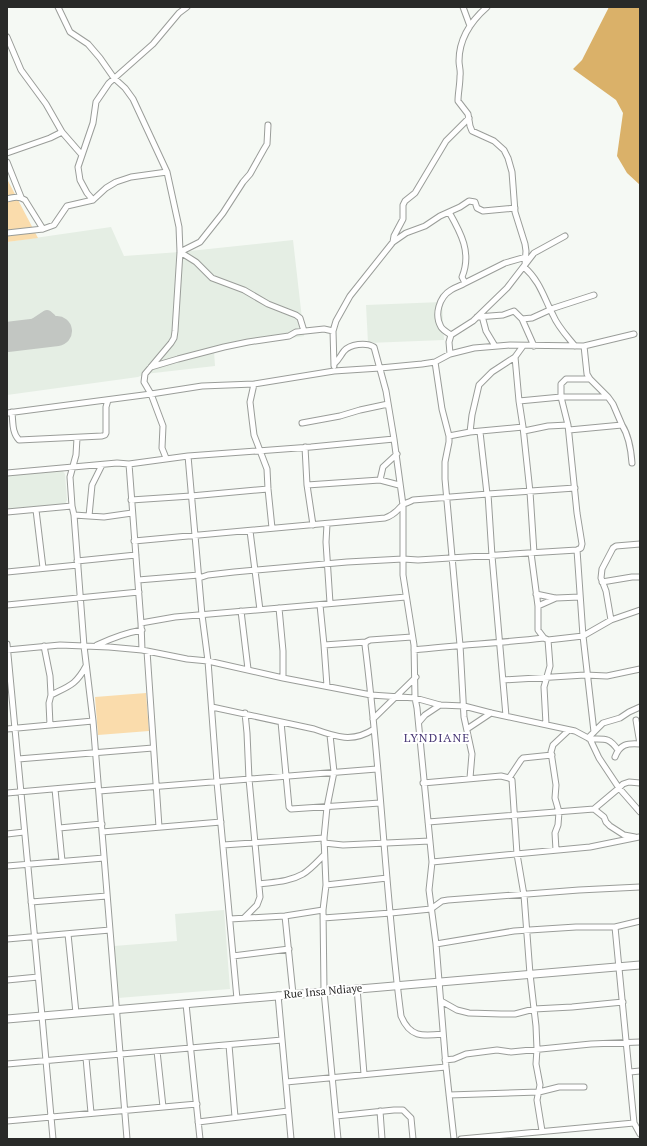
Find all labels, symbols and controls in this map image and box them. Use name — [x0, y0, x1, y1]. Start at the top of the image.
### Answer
district label: LYNDIANE — [404, 730, 470, 745]
street label: Rue Insa Ndiaye — [283, 981, 363, 1001]

